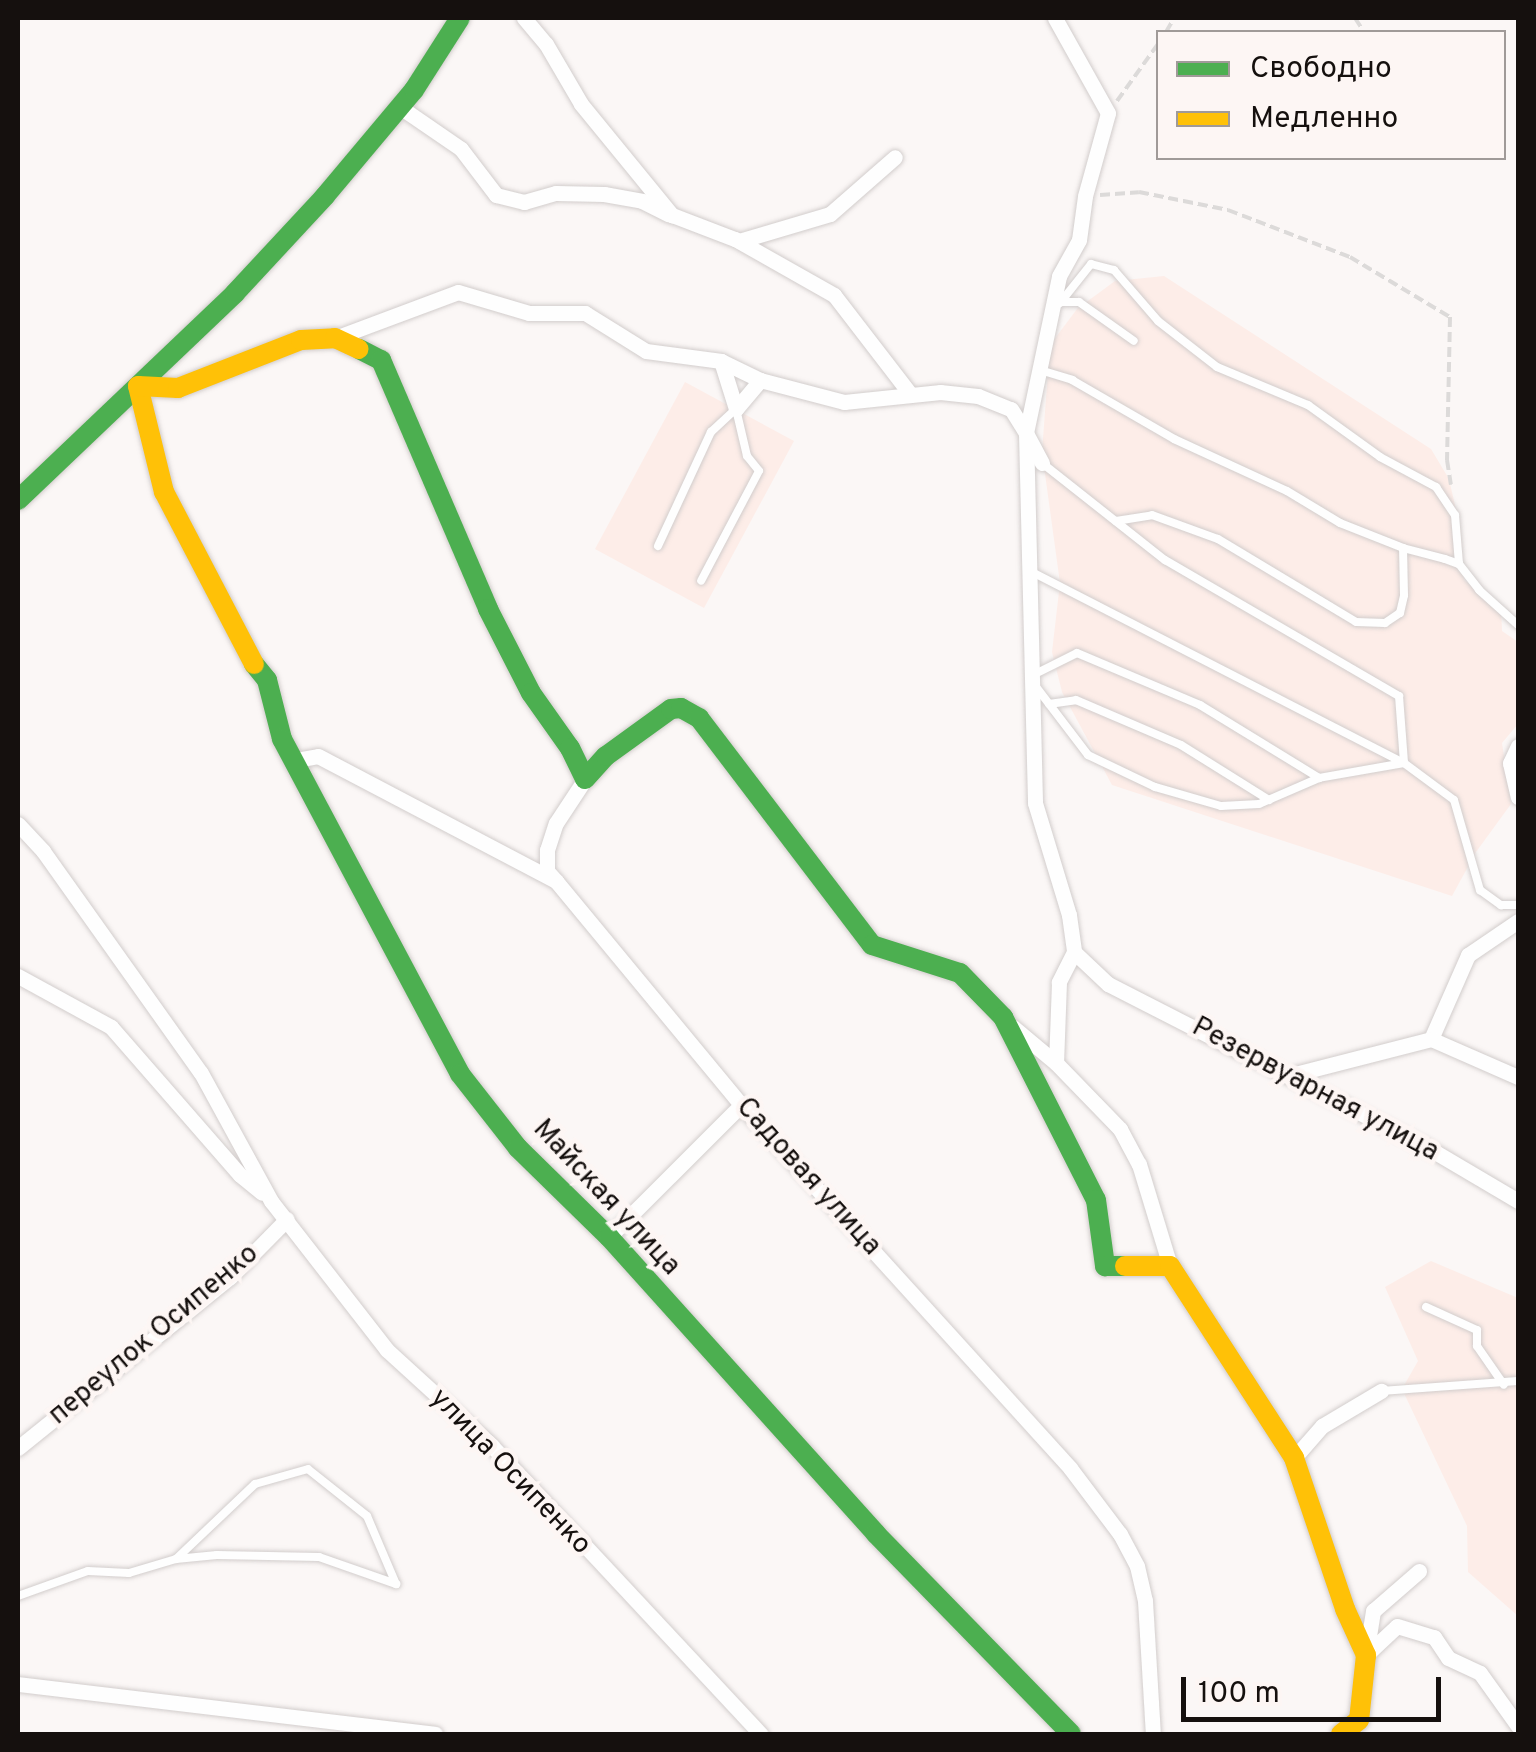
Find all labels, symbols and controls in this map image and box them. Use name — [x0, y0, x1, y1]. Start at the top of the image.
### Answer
legend — [1156, 30, 1506, 160]
text: Свободно — [1250, 51, 1392, 88]
text: Медленно — [1250, 101, 1398, 138]
street label: Резервуарная улица — [1186, 1011, 1444, 1169]
street label: Садовая улица — [728, 1091, 888, 1263]
street label: Майская улица — [525, 1113, 687, 1283]
street label: переулок Осипенко — [42, 1237, 266, 1433]
street label: улица Осипенко — [422, 1382, 598, 1562]
scale bar — [1186, 1657, 1446, 1719]
text: 100 m — [1198, 1676, 1280, 1713]

